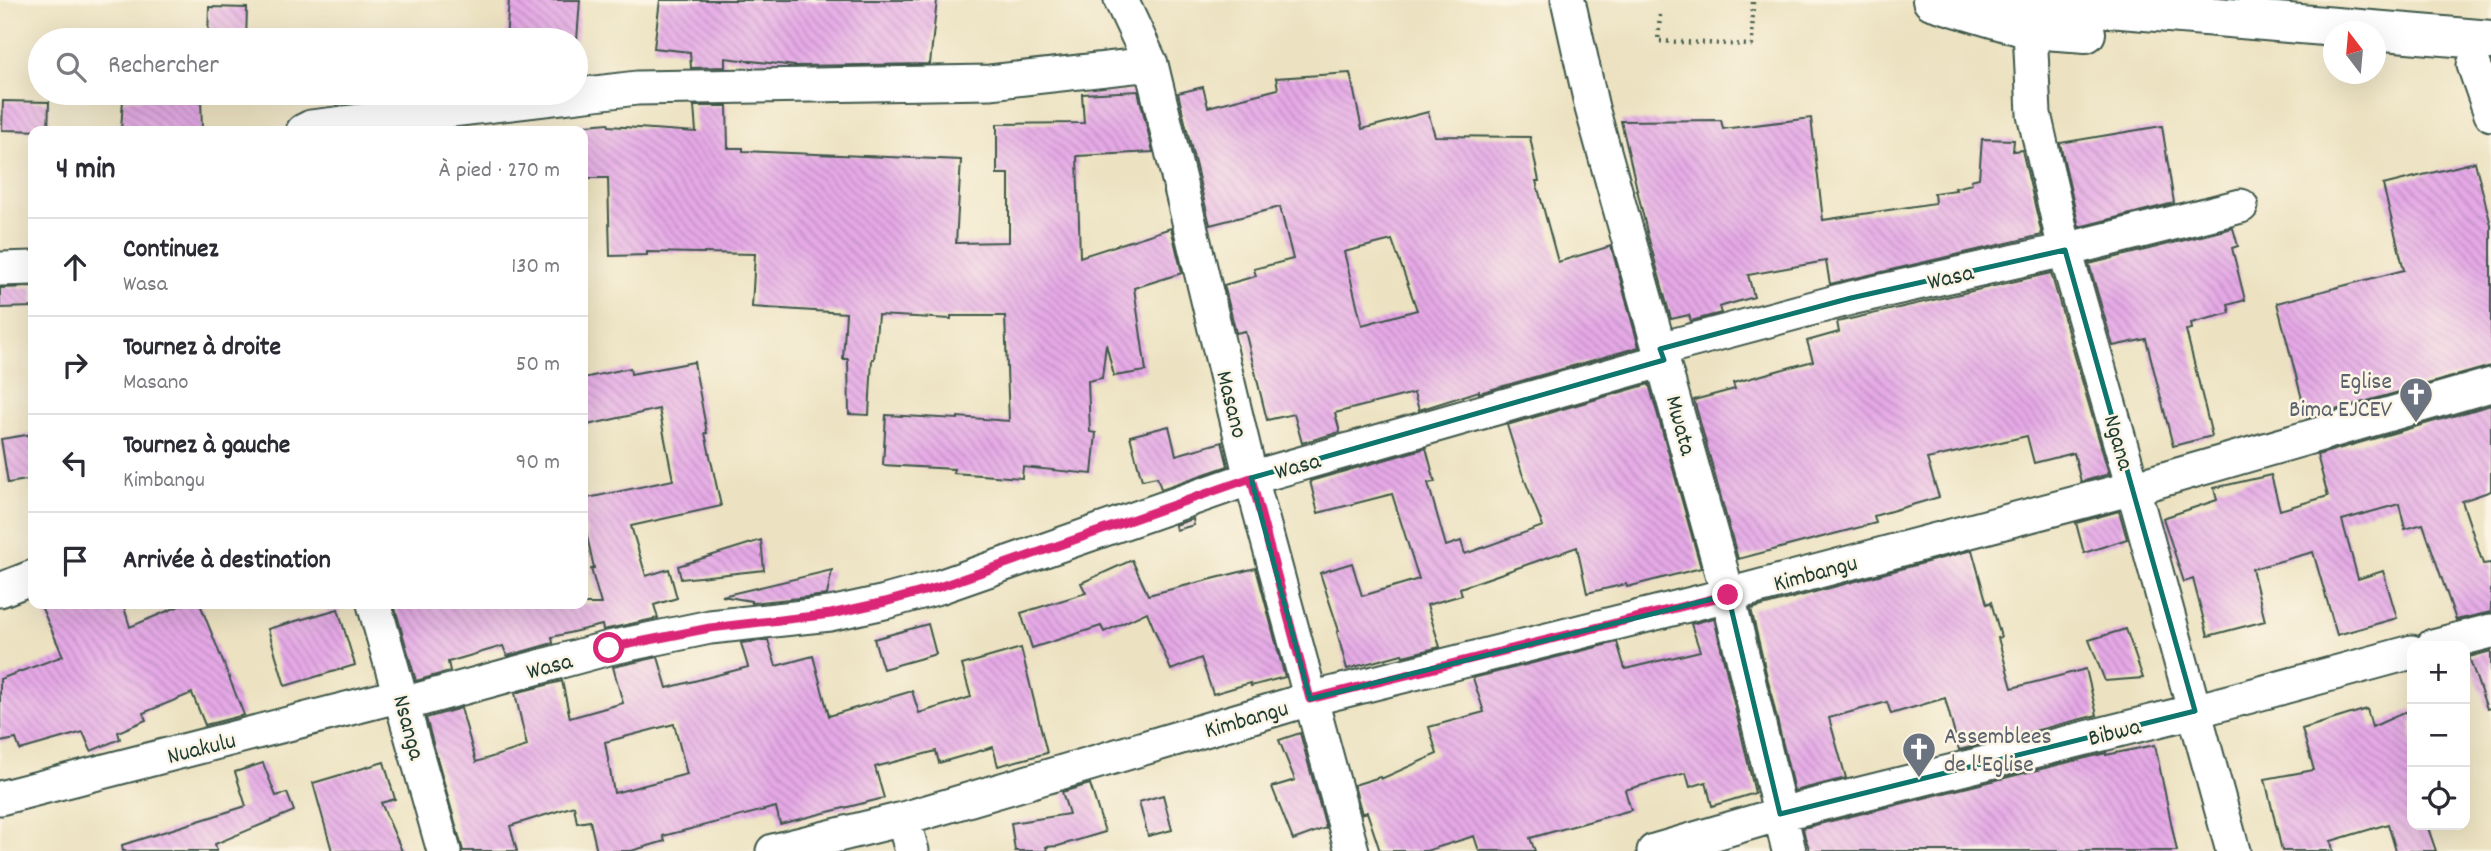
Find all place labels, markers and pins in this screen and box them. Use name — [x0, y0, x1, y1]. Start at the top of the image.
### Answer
place label: Eglise Bima EJCEV — [2289, 366, 2392, 428]
church icon: Eglise Bima EJCEV — [2397, 375, 2435, 424]
place label: Assemblees de l'Eglise — [1944, 721, 2052, 783]
church icon: Assemblees de l'Eglise — [1900, 730, 1938, 779]

